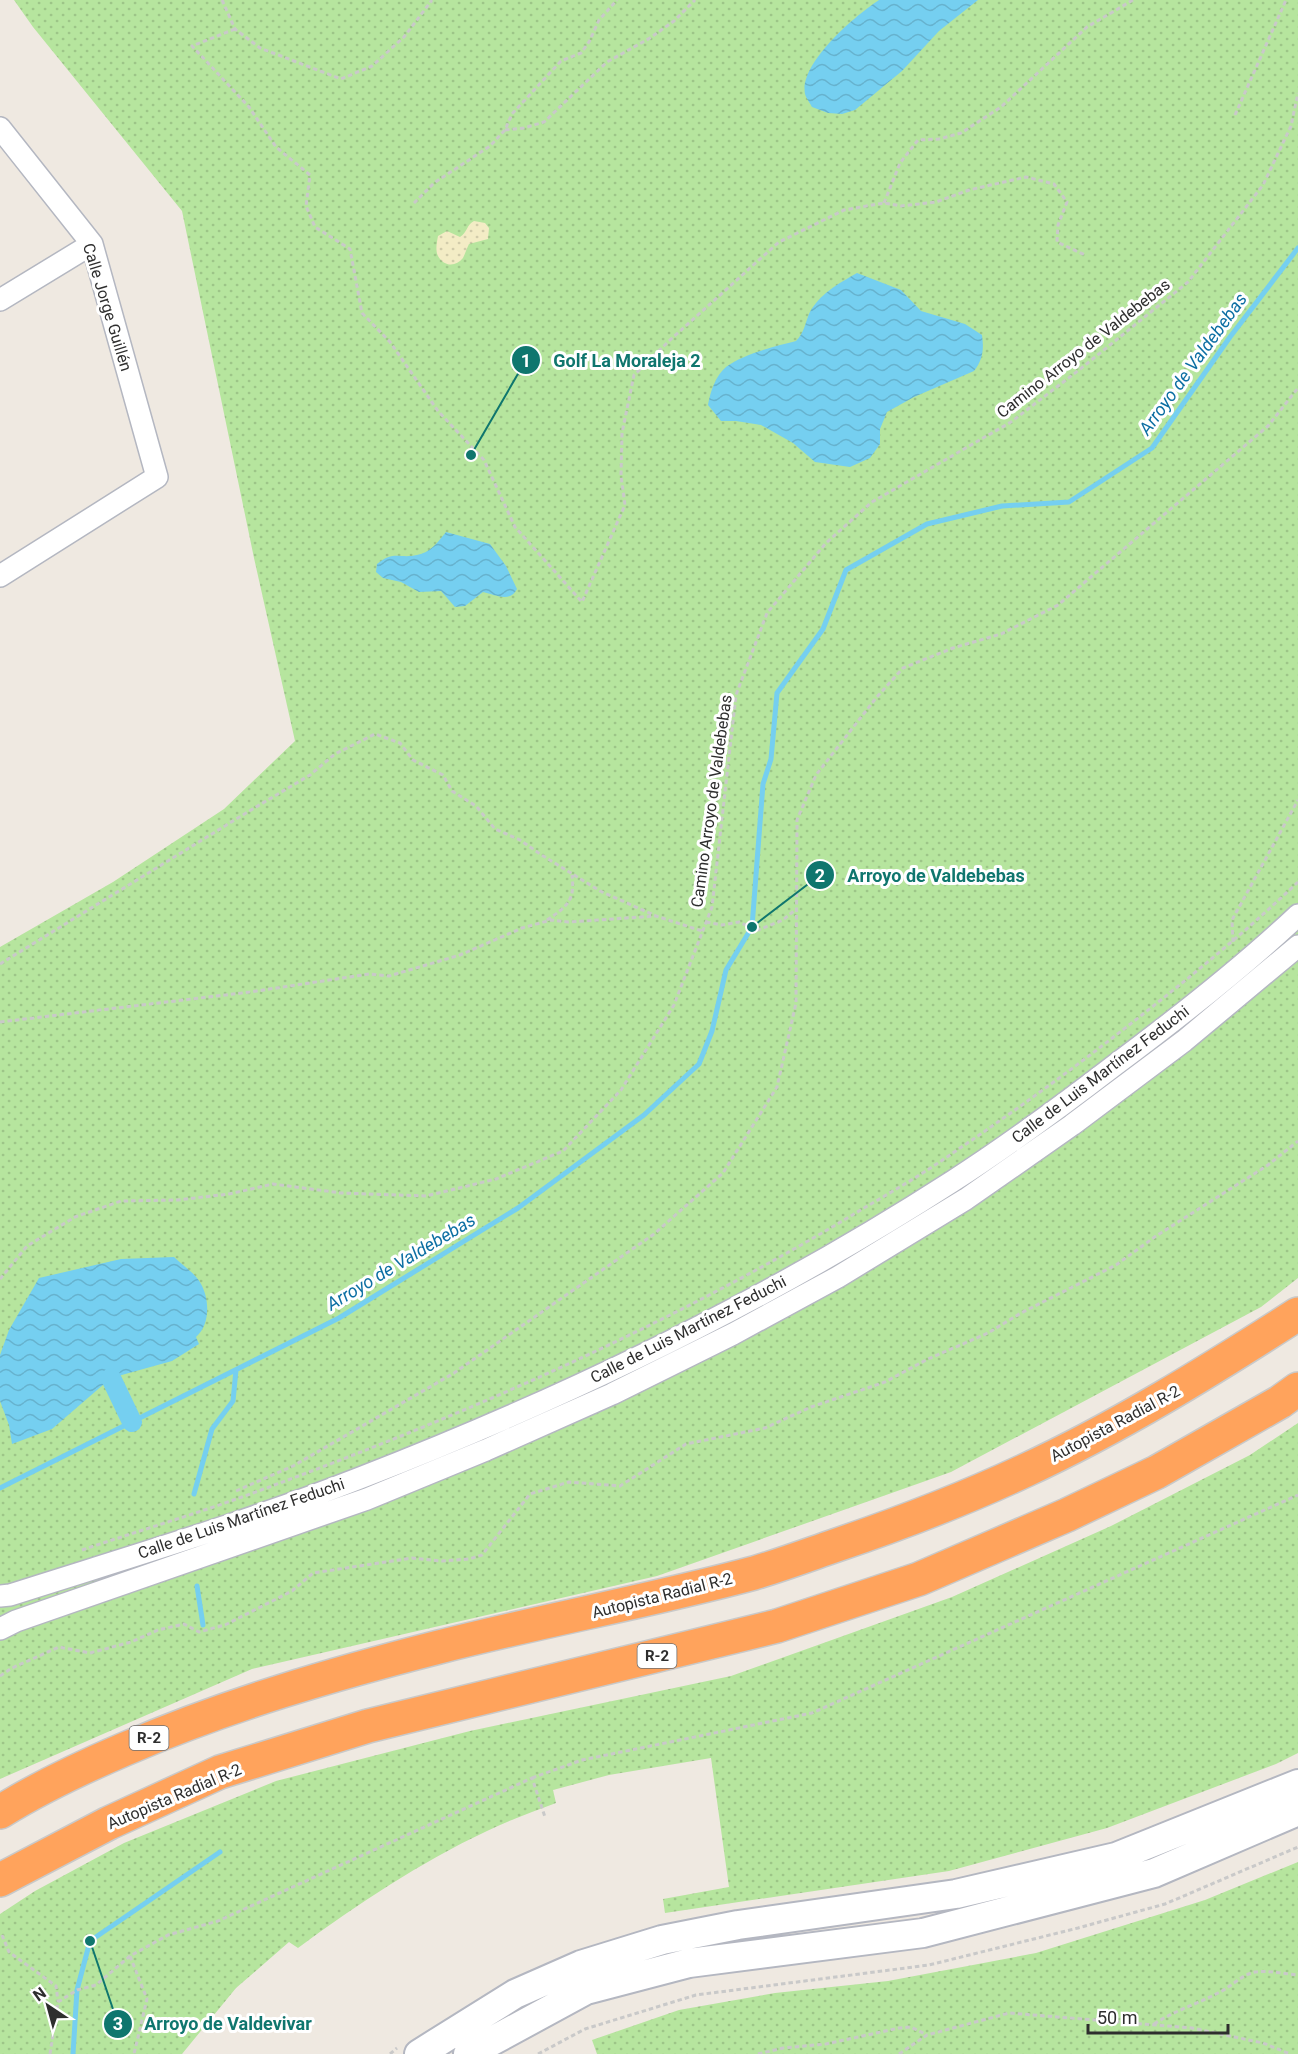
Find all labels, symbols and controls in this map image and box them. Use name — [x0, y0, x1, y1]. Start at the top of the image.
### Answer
street label: Calle Jorge Guillén — [79, 241, 136, 373]
street label: Camino Arroyo de Valdebebas — [993, 275, 1174, 422]
water label: Arroyo de Valdebebas — [1134, 289, 1251, 439]
callout: Golf La Moraleja 2 — [511, 342, 712, 378]
text: 1 — [521, 350, 531, 371]
text: Golf La Moraleja 2 — [553, 350, 701, 371]
street label: Camino Arroyo de Valdebebas — [687, 694, 736, 909]
callout: Arroyo de Valdebebas — [805, 857, 1036, 893]
text: 2 — [815, 865, 825, 886]
text: Arroyo de Valdebebas — [847, 865, 1025, 886]
street label: Calle de Luis Martínez Feduchi — [1008, 1002, 1193, 1147]
water label: Arroyo de Valdebebas — [322, 1209, 479, 1315]
street label: Calle de Luis Martínez Feduchi — [587, 1272, 789, 1387]
street label: Autopista Radial R-2 — [1047, 1381, 1183, 1466]
street label: Calle de Luis Martínez Feduchi — [135, 1474, 347, 1563]
street label: Autopista Radial R-2 — [590, 1569, 734, 1622]
road number: R-2 — [638, 1644, 676, 1668]
road number: R-2 — [130, 1726, 168, 1750]
street label: Autopista Radial R-2 — [104, 1760, 244, 1833]
north arrow — [18, 1976, 78, 2036]
text: N — [29, 1983, 50, 2005]
scale bar — [1088, 1997, 1228, 2035]
callout: Arroyo de Valdevivar — [103, 2006, 324, 2042]
text: 50 m — [1097, 2007, 1137, 2028]
text: 3 — [113, 2013, 123, 2034]
text: Arroyo de Valdevivar — [144, 2013, 312, 2034]

